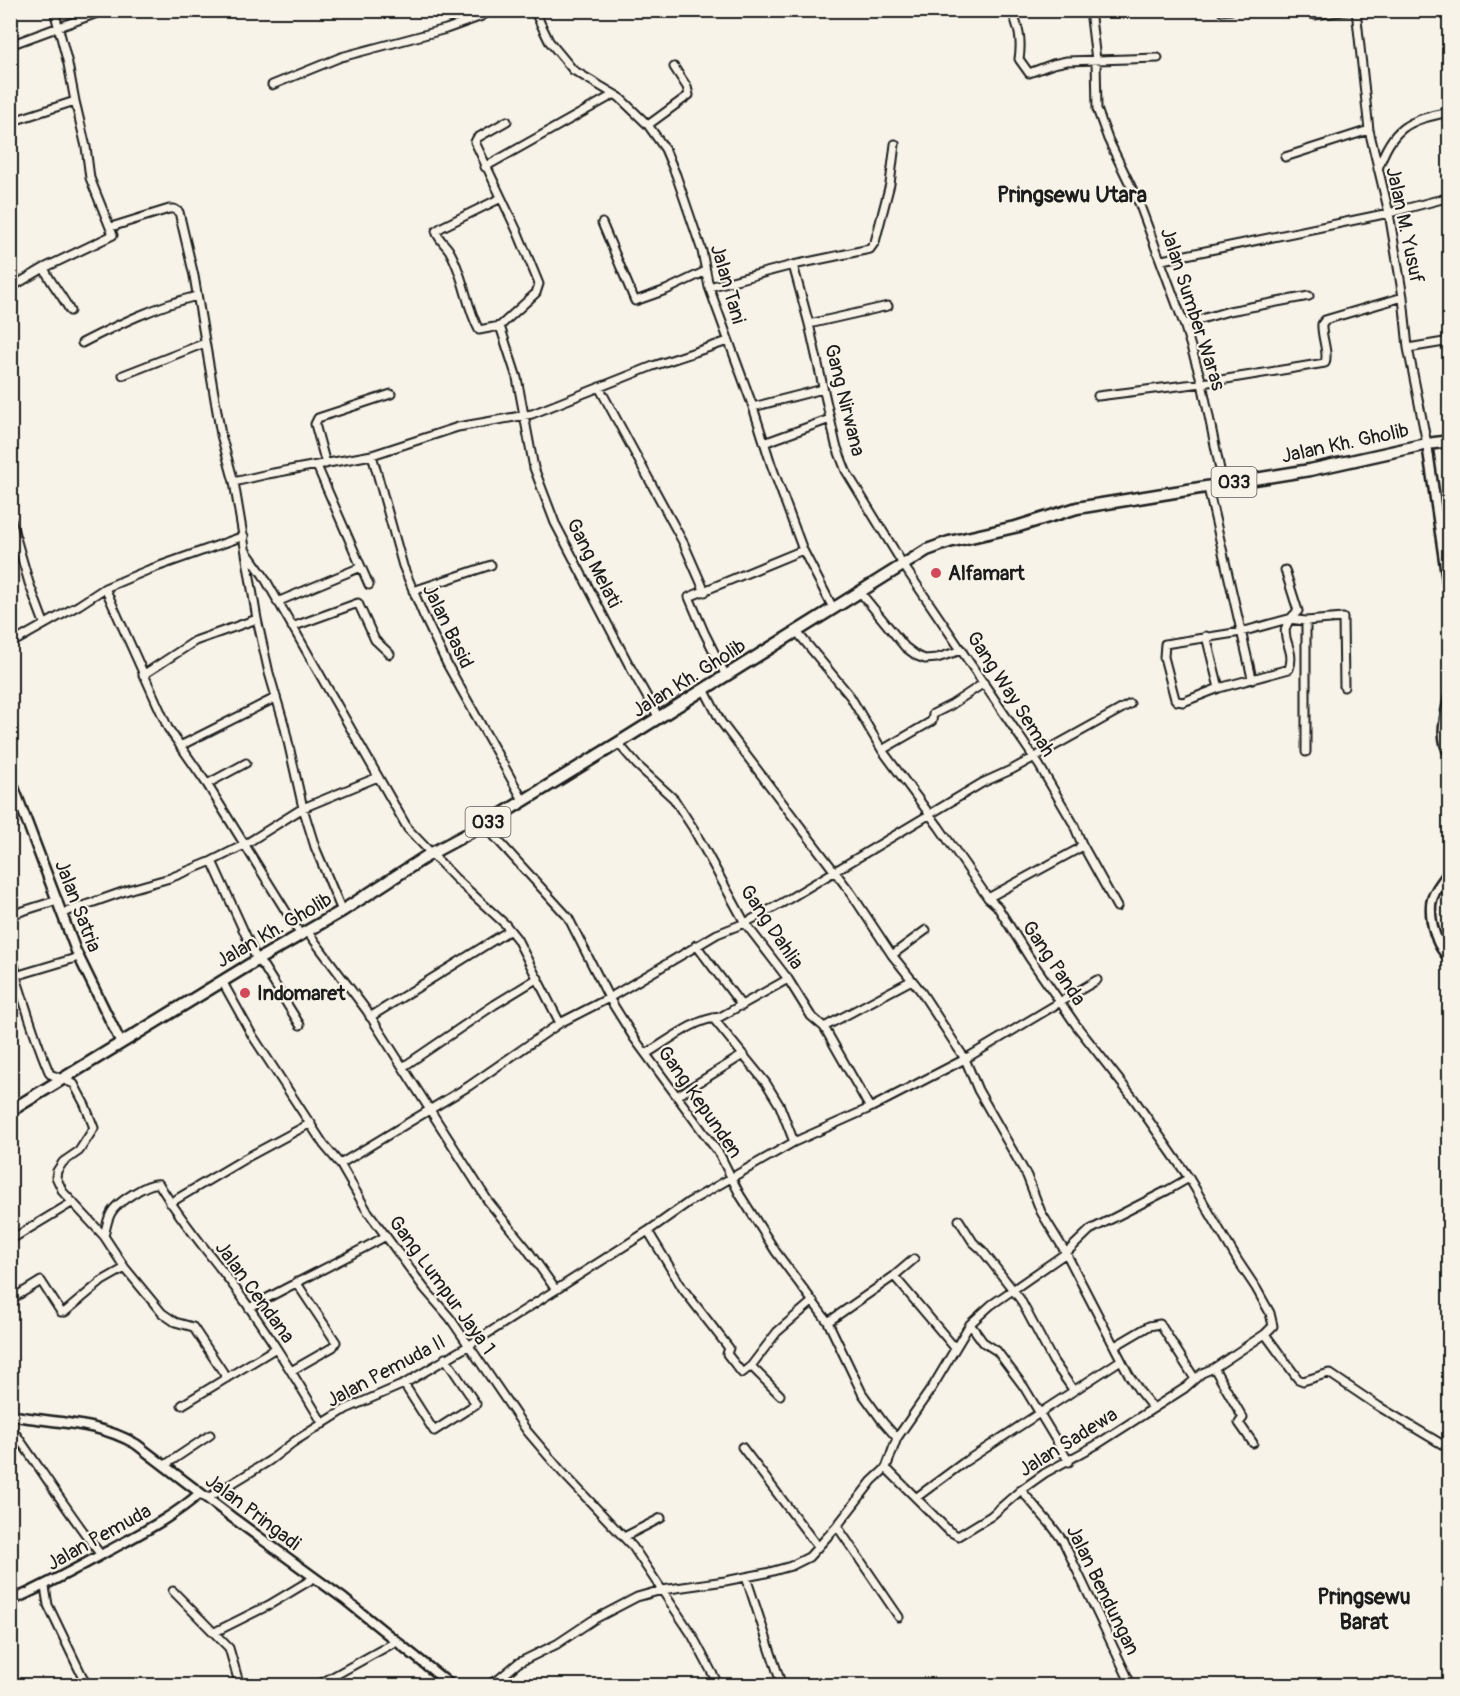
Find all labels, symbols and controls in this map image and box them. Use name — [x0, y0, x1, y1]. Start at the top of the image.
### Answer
street label: Jalan M. Yusuf — [1380, 165, 1430, 285]
district label: Pringsewu Utara — [997, 181, 1147, 209]
street label: Jalan Sumber Waras — [1155, 224, 1231, 394]
street label: Jalan Tani — [705, 241, 751, 327]
street label: Gang Nirwana — [819, 341, 871, 459]
street label: Jalan Kh. Gholib — [1279, 417, 1411, 469]
road number: 033 — [1212, 467, 1256, 497]
street label: Gang Melati — [561, 514, 627, 612]
place label: Alfamart — [948, 561, 1026, 586]
marker: Alfamart — [929, 566, 943, 580]
street label: Jalan Basid — [417, 580, 479, 672]
street label: Gang Way Semah — [961, 627, 1061, 761]
street label: Jalan Kh. Gholib — [627, 633, 751, 723]
road number: 033 — [466, 807, 510, 837]
street label: Jalan Satria — [49, 857, 107, 955]
street label: Gang Dahlia — [735, 880, 809, 974]
street label: Jalan Kh. Gholib — [212, 887, 336, 973]
street label: Gang Panda — [1017, 916, 1091, 1010]
place label: Indomaret — [257, 981, 346, 1006]
marker: Indomaret — [238, 986, 252, 1000]
street label: Gang Kepunden — [652, 1041, 748, 1163]
street label: Gang Lumpur Jaya 1 — [383, 1210, 501, 1360]
street label: Jalan Cendana — [210, 1236, 300, 1348]
street label: Jalan Pemuda II — [322, 1329, 450, 1413]
street label: Jalan Sadewa — [1014, 1402, 1122, 1482]
street label: Jalan Pringadi — [200, 1468, 306, 1556]
street label: Jalan Pemuda — [42, 1498, 156, 1576]
street label: Jalan Bendungan — [1061, 1521, 1145, 1659]
district label: Pringsewu Barat — [1317, 1583, 1411, 1636]

